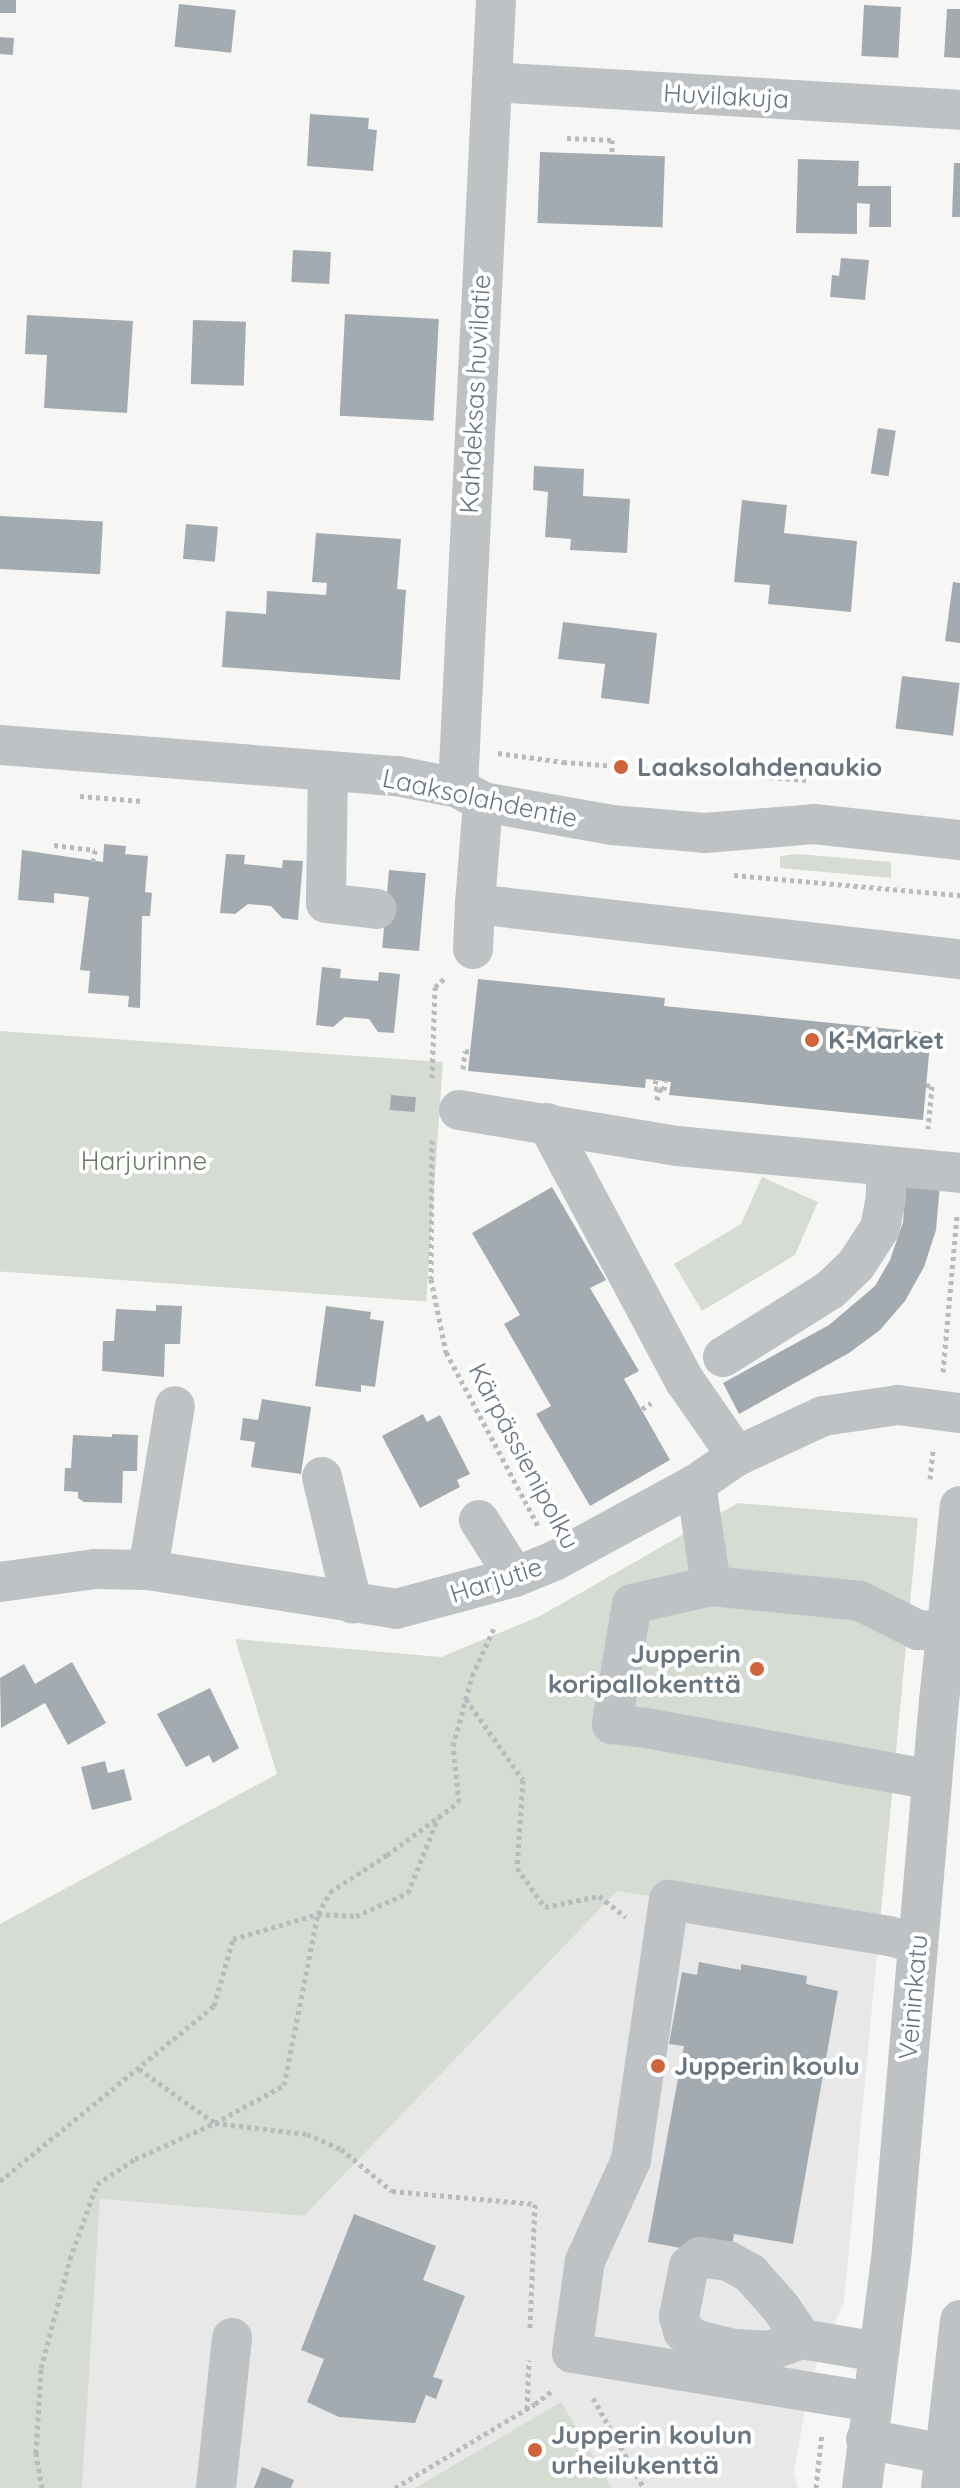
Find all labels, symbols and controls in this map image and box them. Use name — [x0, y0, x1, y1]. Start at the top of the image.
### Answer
street label: Huvilakuja — [662, 77, 790, 115]
street label: Kahdeksas huvilatie — [453, 274, 497, 514]
place label: Laaksolahdenaukio — [637, 751, 882, 783]
marker: Laaksolahdenaukio — [612, 758, 630, 776]
street label: Laaksolahdentie — [380, 762, 580, 834]
place label: K-Market — [828, 1024, 944, 1056]
marker: K-Market — [803, 1031, 821, 1049]
park label: Harjurinne — [81, 1145, 207, 1177]
street label: Kärpässienipolku — [462, 1358, 586, 1554]
street label: Harjutie — [446, 1550, 546, 1610]
place label: Jupperin koripallokenttä — [548, 1638, 741, 1700]
marker: Jupperin koripallokenttä — [748, 1660, 766, 1678]
street label: Veininkatu — [892, 1933, 934, 2061]
place label: Jupperin koulu — [674, 2050, 860, 2082]
marker: Jupperin koulu — [649, 2057, 667, 2075]
place label: Jupperin koulun urheilukenttä — [551, 2419, 752, 2480]
marker: Jupperin koulun urheilukenttä — [526, 2441, 544, 2459]

